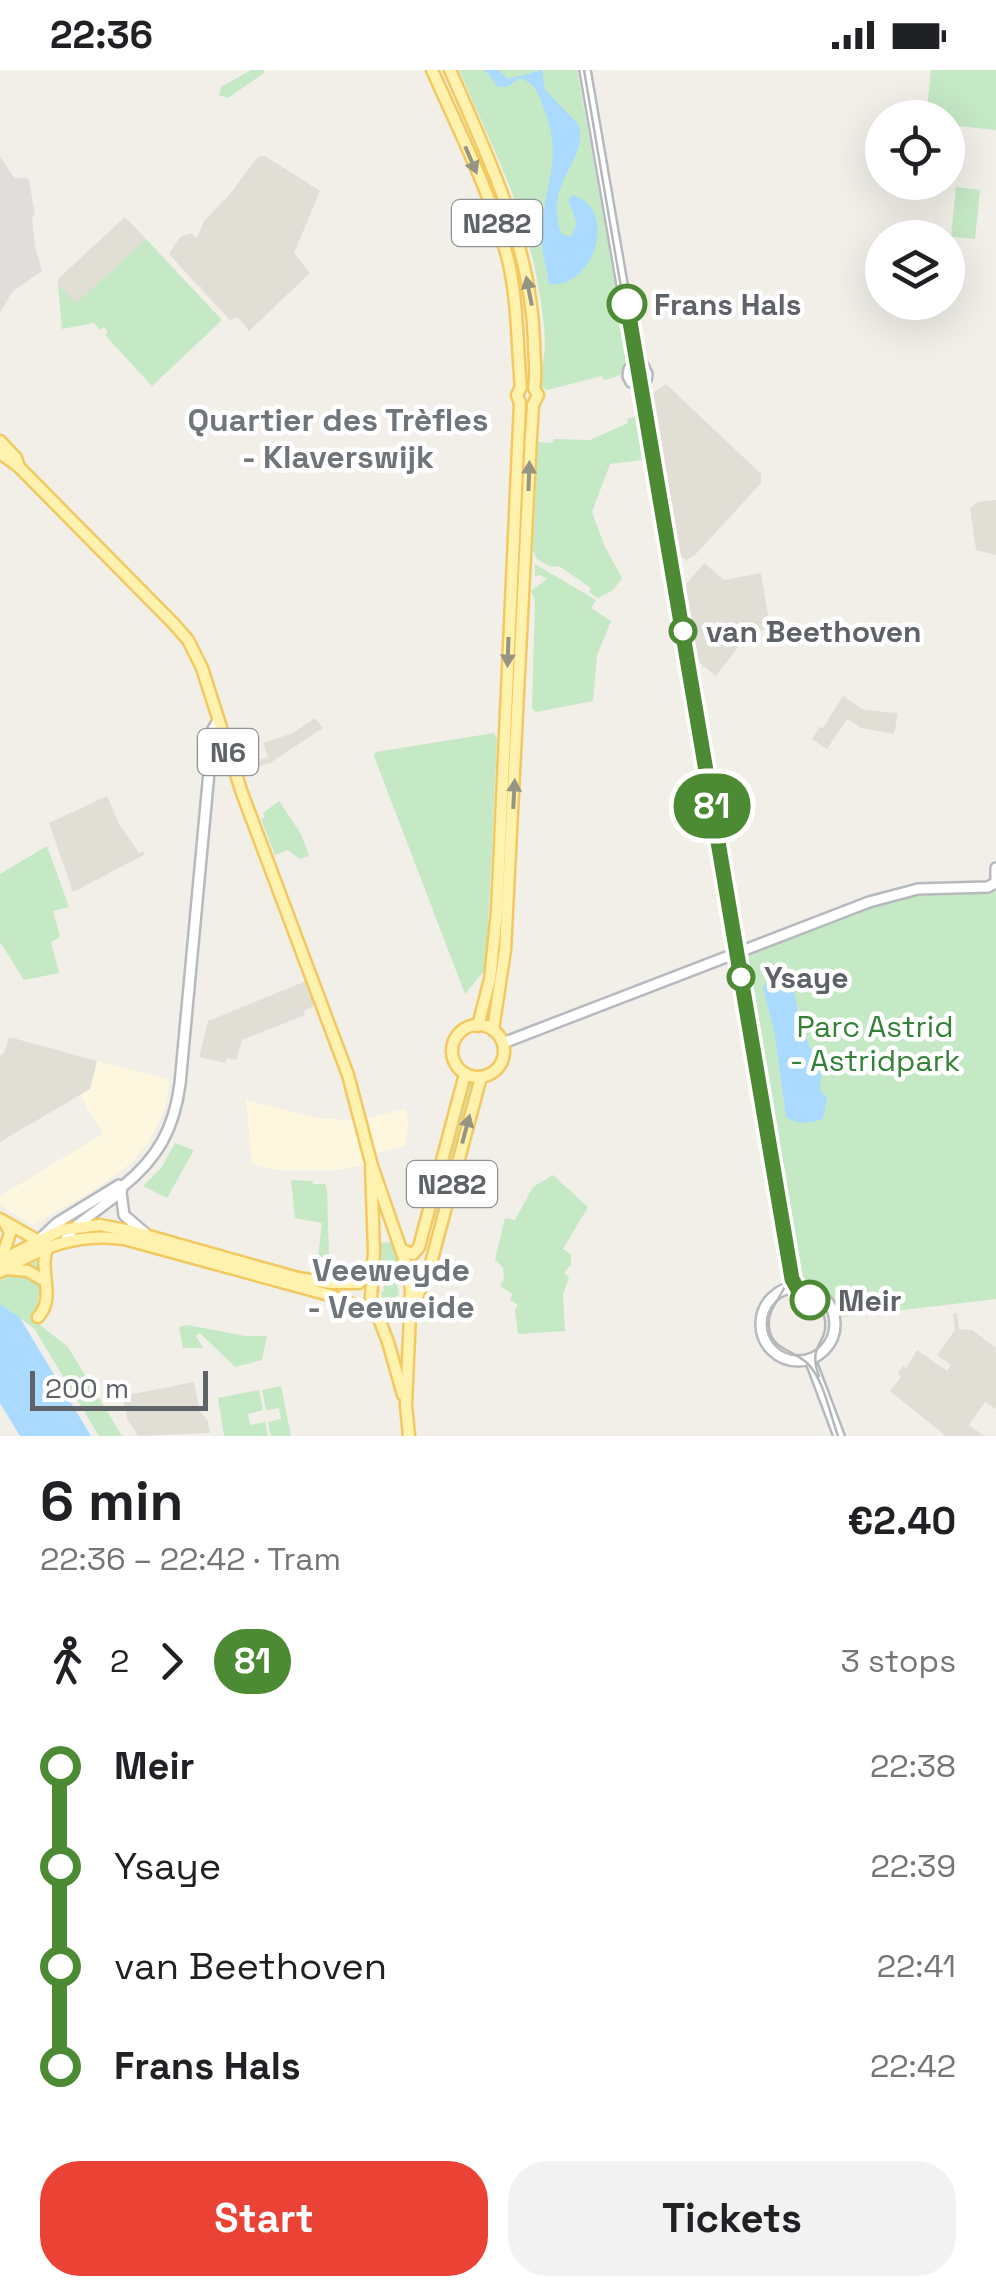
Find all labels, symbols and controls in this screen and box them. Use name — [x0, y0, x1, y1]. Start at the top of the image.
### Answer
text: 22:36 — [50, 11, 153, 59]
map controls — [865, 100, 965, 320]
button: locate — [865, 100, 965, 200]
one-way arrow — [463, 145, 479, 174]
road number: N282 — [452, 200, 542, 246]
button: layers — [865, 220, 965, 320]
one-way arrow — [521, 274, 536, 306]
marker: Frans Hals — [608, 285, 646, 323]
place label: Frans Hals — [654, 285, 801, 324]
district label: Quartier des Trèfles - Klaverswijk — [187, 400, 489, 477]
one-way arrow — [522, 460, 538, 492]
place label: van Beethoven — [706, 612, 922, 651]
marker: van Beethoven — [670, 618, 696, 644]
one-way arrow — [500, 636, 516, 668]
road number: N6 — [198, 729, 258, 775]
line badge: 81 — [667, 774, 757, 838]
one-way arrow — [507, 777, 523, 809]
text: 81 — [694, 784, 730, 828]
place label: Ysaye — [764, 958, 849, 997]
marker: Ysaye — [728, 964, 754, 990]
park label: Parc Astrid - Astridpark — [790, 1007, 960, 1080]
one-way arrow — [459, 1113, 475, 1144]
road number: N282 — [407, 1161, 497, 1207]
district label: Veeweyde - Veeweide — [307, 1250, 475, 1327]
marker: Meir — [791, 1281, 829, 1319]
place label: Meir — [838, 1281, 902, 1320]
scale bar — [30, 1366, 208, 1410]
text: 200 m — [45, 1370, 129, 1406]
text: 6 min — [40, 1466, 183, 1536]
text: €2.40 — [848, 1497, 956, 1545]
text: 22:36 – 22:42 · Tram — [40, 1539, 341, 1579]
icon: walk — [40, 1634, 95, 1689]
icon: forward — [144, 1634, 199, 1689]
text: 81 — [234, 1639, 271, 1683]
text: 2 — [110, 1641, 129, 1681]
text: 3 stops — [841, 1641, 956, 1681]
text: Meir — [114, 1742, 195, 1790]
text: 22:38 — [870, 1746, 956, 1786]
text: Ysaye — [114, 1842, 221, 1890]
text: 22:39 — [870, 1846, 956, 1886]
text: van Beethoven — [114, 1942, 387, 1990]
text: 22:41 — [877, 1946, 956, 1986]
text: Frans Hals — [114, 2042, 301, 2090]
text: 22:42 — [870, 2046, 956, 2086]
button: Start — [40, 2161, 488, 2276]
button: Tickets — [508, 2161, 956, 2276]

